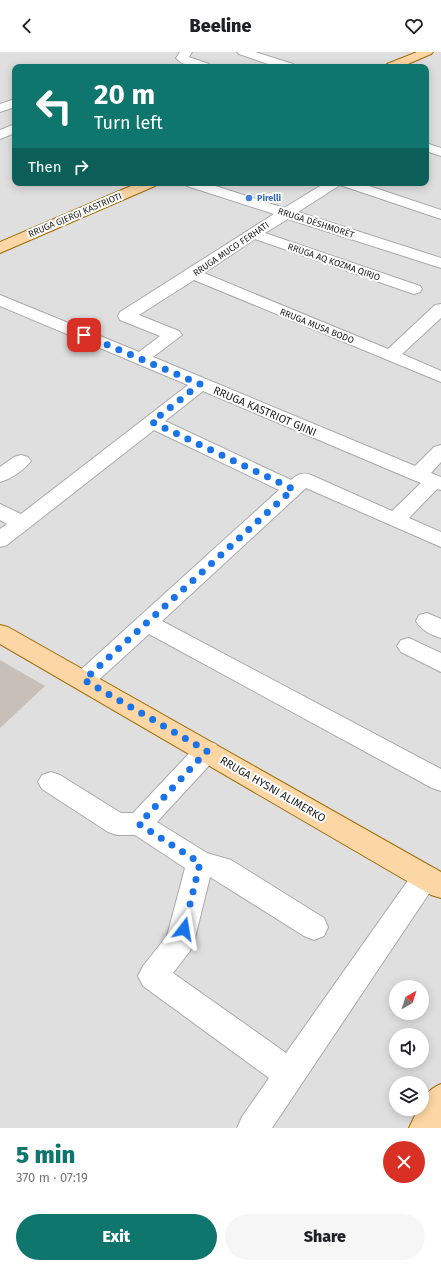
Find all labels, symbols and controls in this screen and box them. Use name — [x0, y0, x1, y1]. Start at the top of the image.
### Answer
icon: back — [16, 15, 38, 37]
text: Beeline — [190, 15, 251, 37]
icon: heart — [403, 15, 425, 37]
text: 20 m — [94, 78, 155, 111]
icon: left — [28, 80, 80, 132]
text: Turn left — [94, 112, 163, 134]
icon: right — [70, 156, 92, 178]
text: Then — [28, 158, 62, 176]
street label: RRUGA GJERGJ KASTRIOTI — [27, 191, 123, 239]
marker: Pirelli — [244, 193, 254, 203]
place label: Pirelli — [257, 193, 282, 203]
street label: RRUGA DËSHMORËT — [277, 206, 356, 240]
street label: RRUGA MUCO FERHATI — [191, 220, 271, 278]
street label: RRUGA AQ KOZMA QIRJO — [286, 241, 382, 283]
street label: RRUGA MUSA BODO — [278, 307, 356, 345]
pin — [67, 318, 101, 352]
icon: arrive — [73, 324, 95, 346]
street label: RRUGA KASTRIOT GJINI — [211, 384, 318, 439]
street label: RRUGA HYSNI ALIMERKO — [218, 754, 328, 825]
position arrow — [163, 908, 205, 950]
north arrow — [389, 980, 429, 1020]
map controls — [389, 980, 429, 1116]
button: sound — [389, 1028, 429, 1068]
button: layers — [389, 1076, 429, 1116]
text: 5 min — [16, 1141, 75, 1169]
button: close — [383, 1141, 425, 1183]
text: 370 m · 07:19 — [16, 1170, 88, 1185]
button: Exit — [16, 1214, 217, 1260]
button: Share — [225, 1214, 425, 1260]

